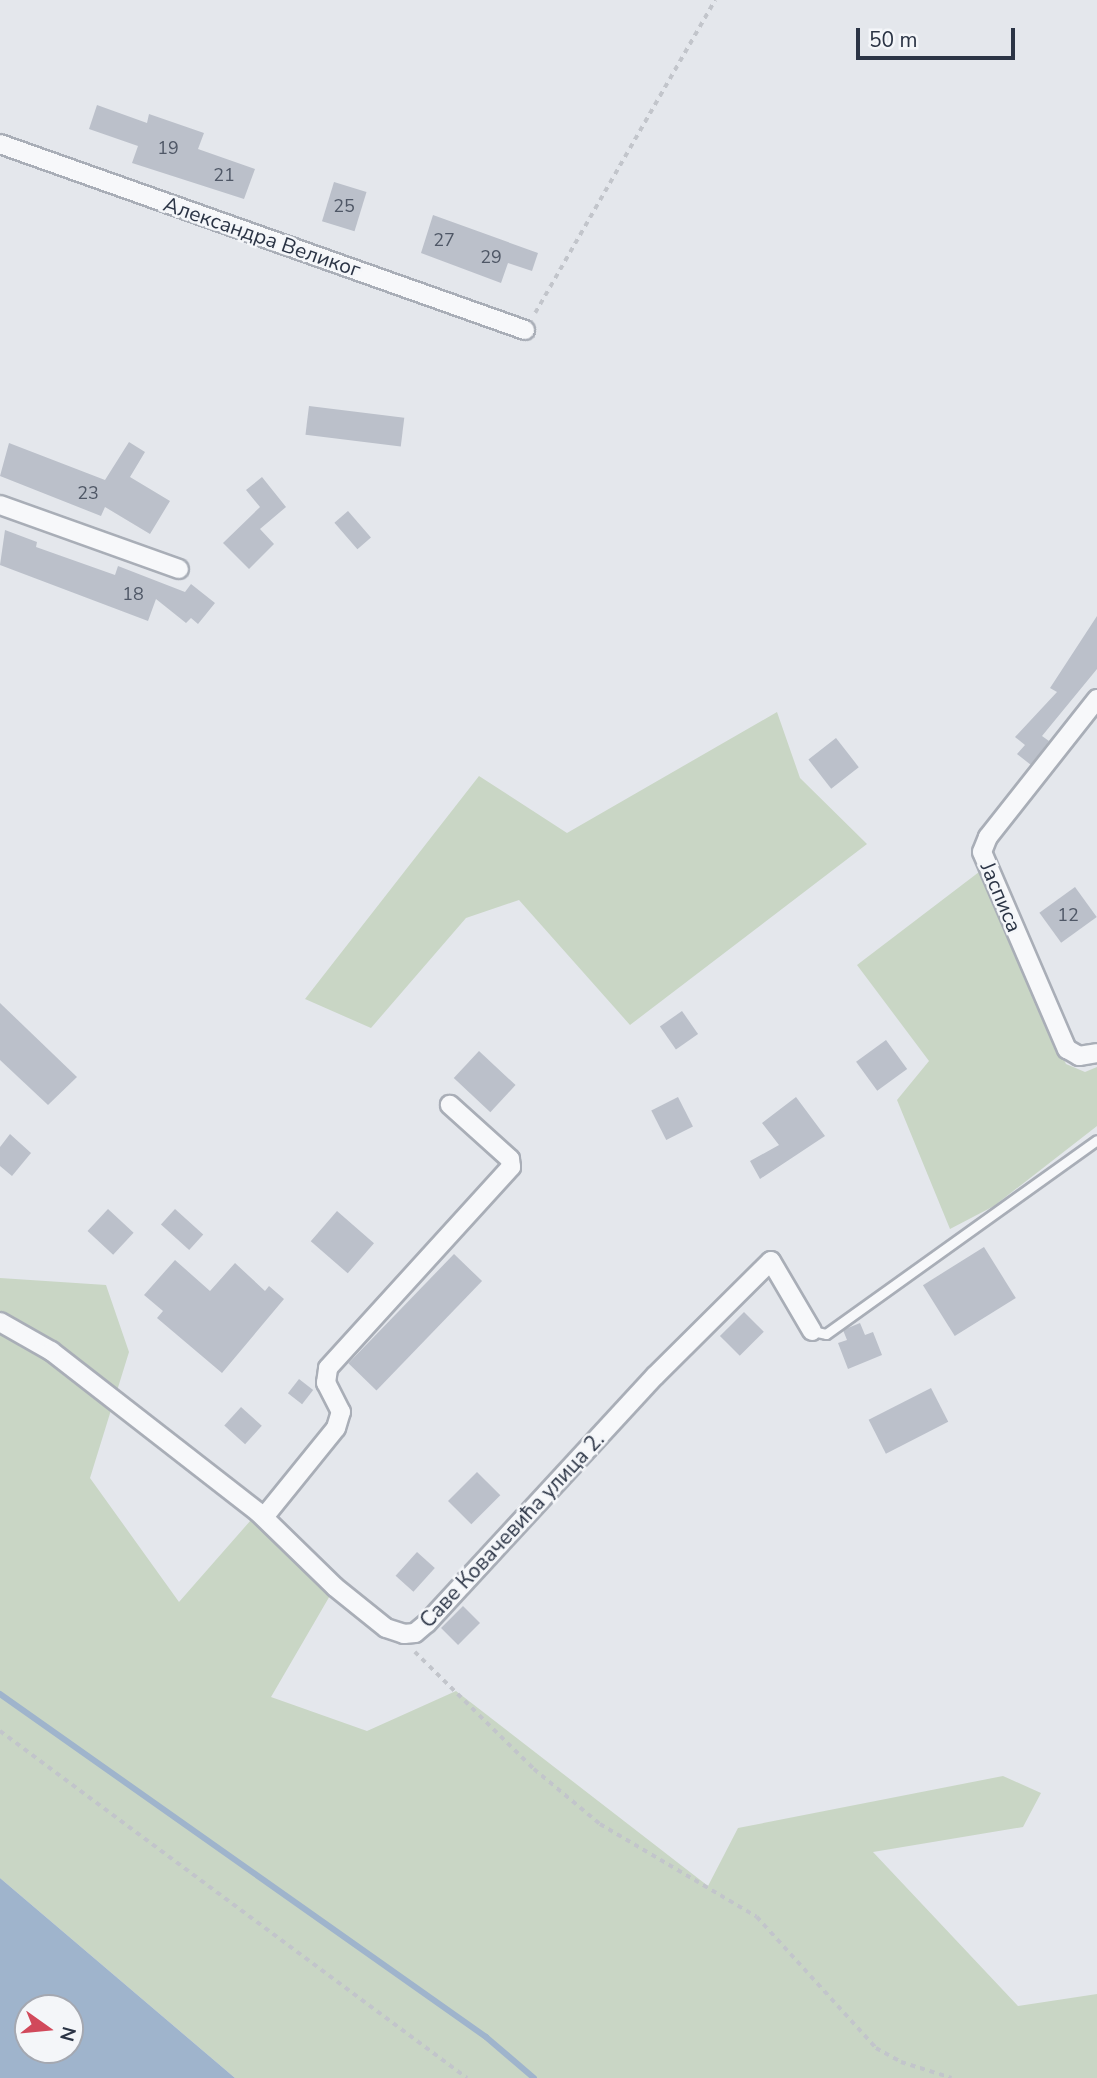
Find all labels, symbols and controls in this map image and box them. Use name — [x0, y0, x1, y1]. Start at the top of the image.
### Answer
scale bar — [859, 14, 1018, 58]
text: 50 m — [869, 26, 918, 54]
house number: 19 — [157, 137, 179, 159]
house number: 21 — [213, 164, 235, 186]
street label: Александра Великог — [160, 191, 364, 283]
house number: 25 — [333, 195, 355, 217]
house number: 27 — [433, 229, 455, 251]
house number: 29 — [480, 246, 502, 268]
house number: 23 — [77, 482, 99, 504]
house number: 18 — [122, 583, 144, 605]
street label: Јасписа — [975, 858, 1027, 936]
house number: 12 — [1057, 904, 1079, 926]
street label: Саве Ковачевића улица 2. — [415, 1427, 609, 1633]
north arrow — [14, 1994, 84, 2064]
text: N — [53, 2024, 82, 2044]

